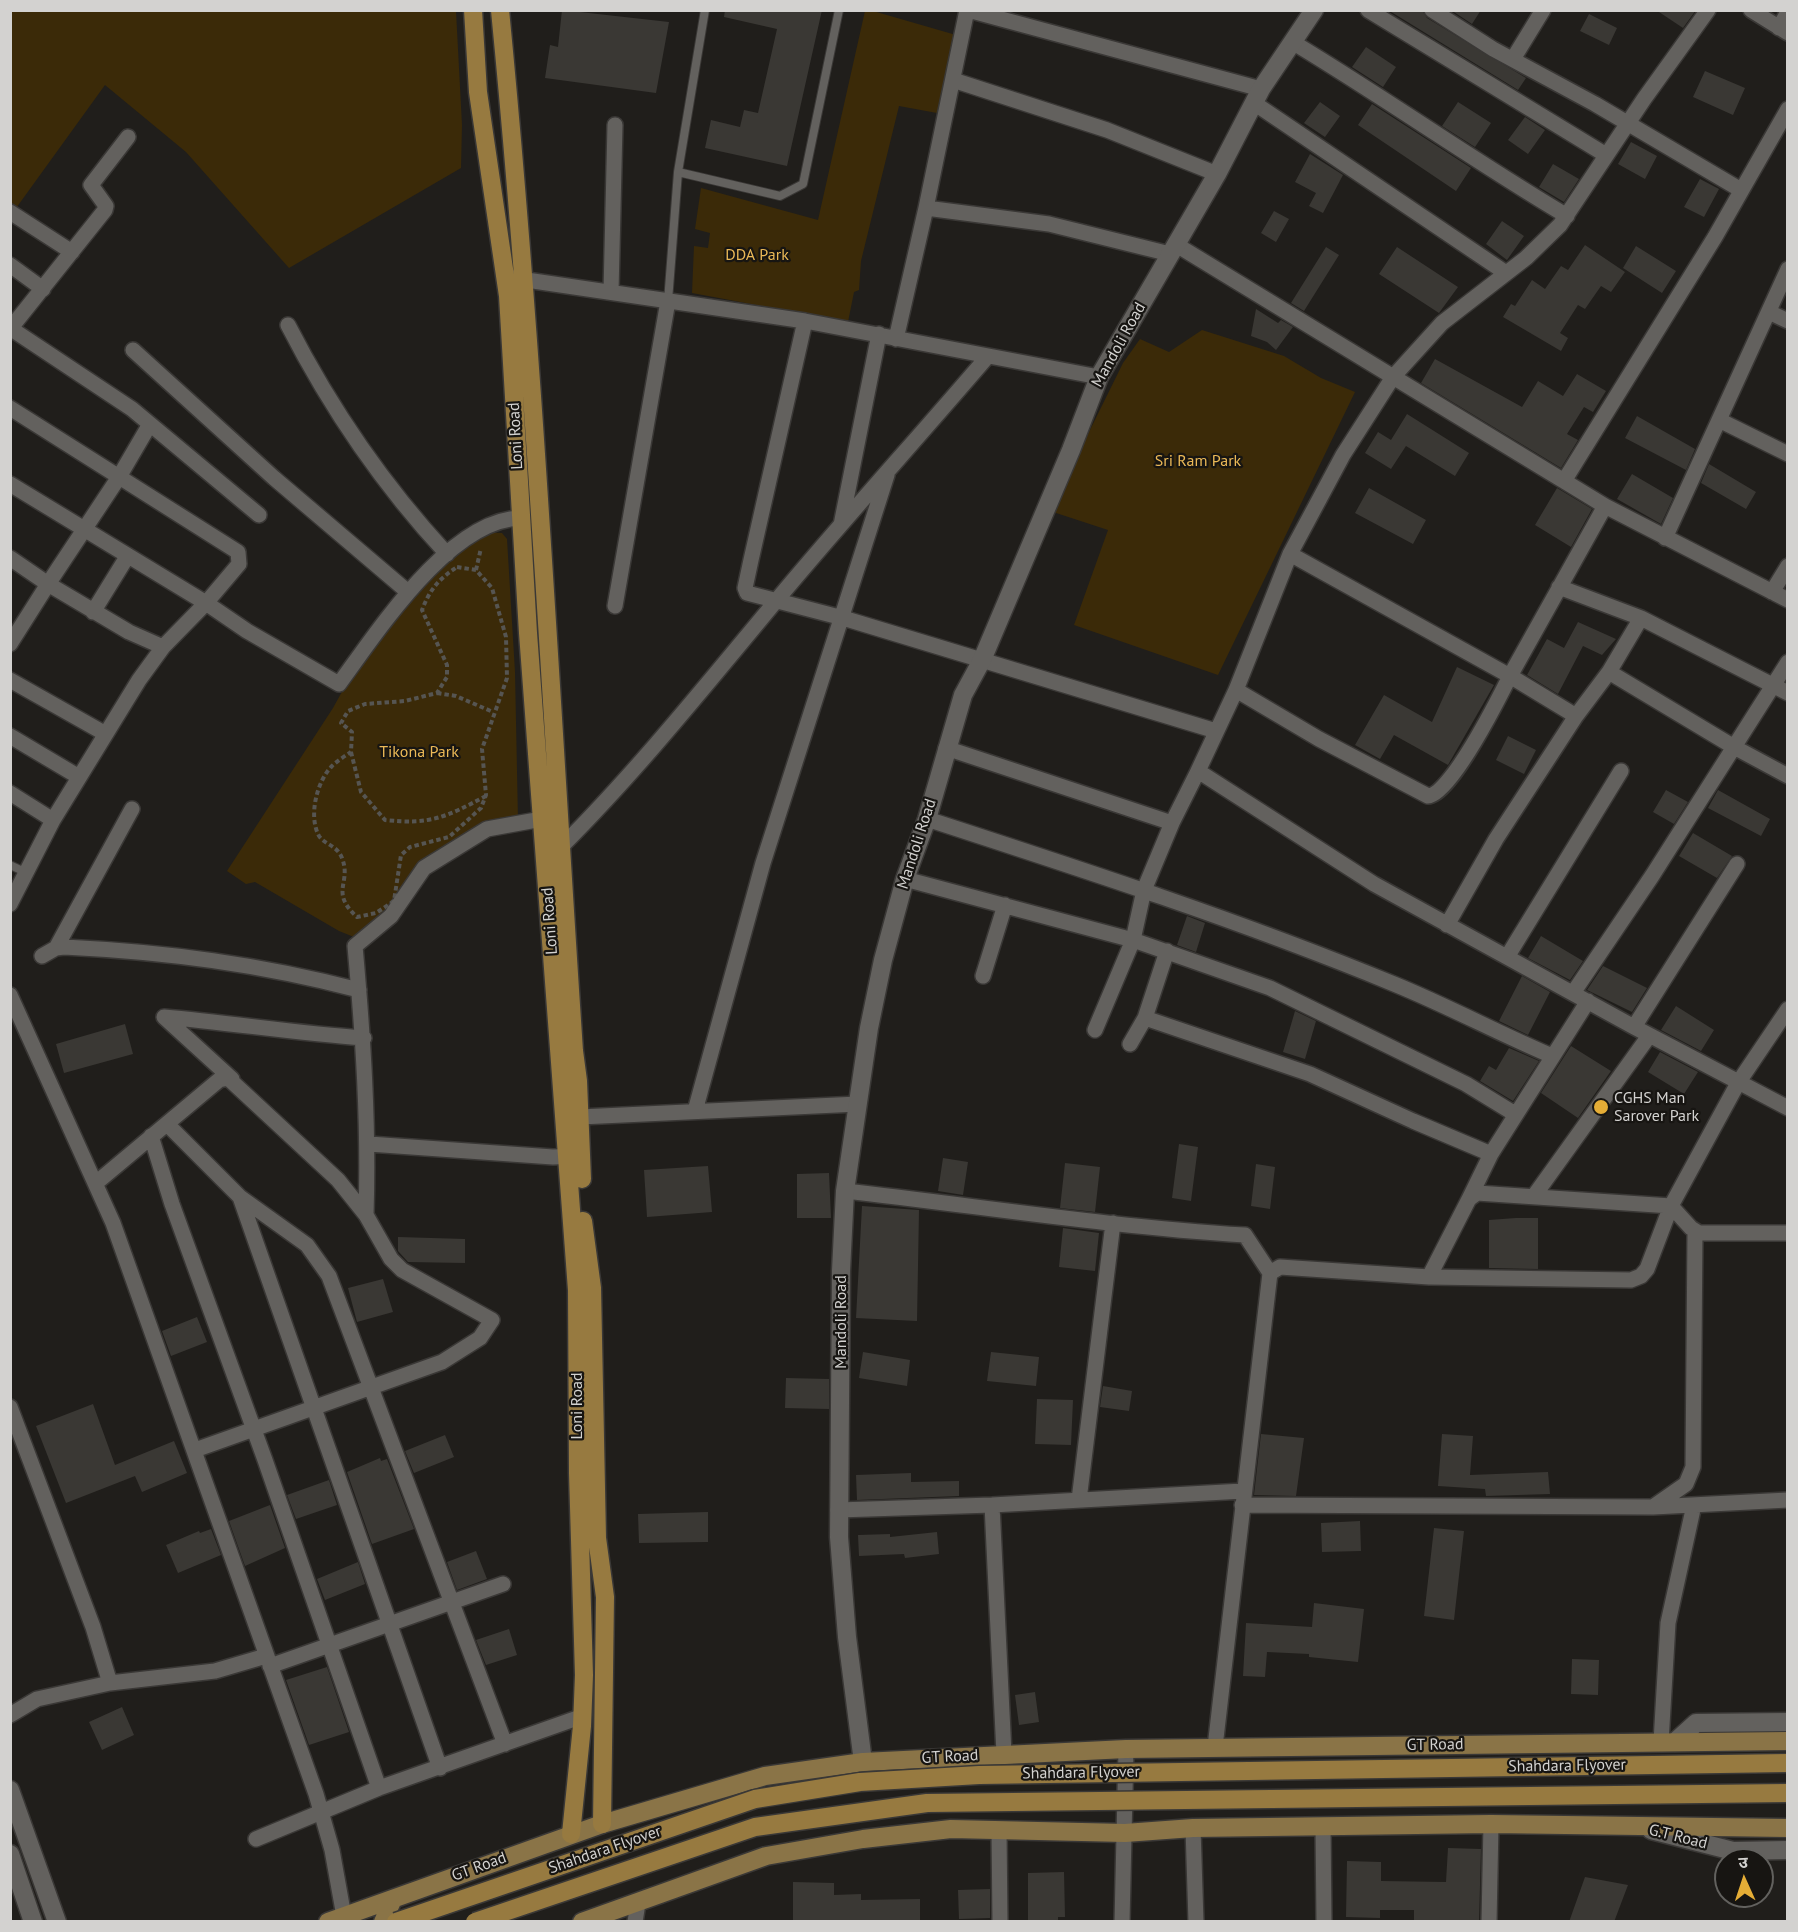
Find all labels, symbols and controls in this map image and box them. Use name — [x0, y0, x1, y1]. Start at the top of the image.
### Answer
park label: DDA Park — [725, 245, 789, 265]
street label: Mandoli Road — [1088, 299, 1150, 391]
street label: Loni Road — [505, 402, 527, 470]
park label: Sri Ram Park — [1155, 451, 1241, 471]
park label: Tikona Park — [379, 742, 459, 762]
street label: Mandoli Road — [893, 797, 941, 891]
street label: Loni Road — [538, 887, 562, 955]
place label: CGHS Man Sarover Park — [1614, 1088, 1699, 1126]
marker: CGHS Man Sarover Park — [1592, 1098, 1610, 1116]
street label: Mandoli Road — [831, 1275, 851, 1369]
street label: Loni Road — [567, 1372, 587, 1440]
street label: GT Road — [1406, 1735, 1464, 1755]
street label: GT Road — [921, 1746, 979, 1768]
street label: Shahdara Flyover — [1508, 1755, 1626, 1777]
street label: Shahdara Flyover — [1022, 1762, 1140, 1784]
street label: G.T Road — [1647, 1820, 1709, 1854]
street label: Shahdara Flyover — [546, 1822, 664, 1878]
street label: GT Road — [449, 1848, 509, 1886]
north arrow — [1714, 1848, 1774, 1908]
text: उ — [1738, 1852, 1748, 1872]

